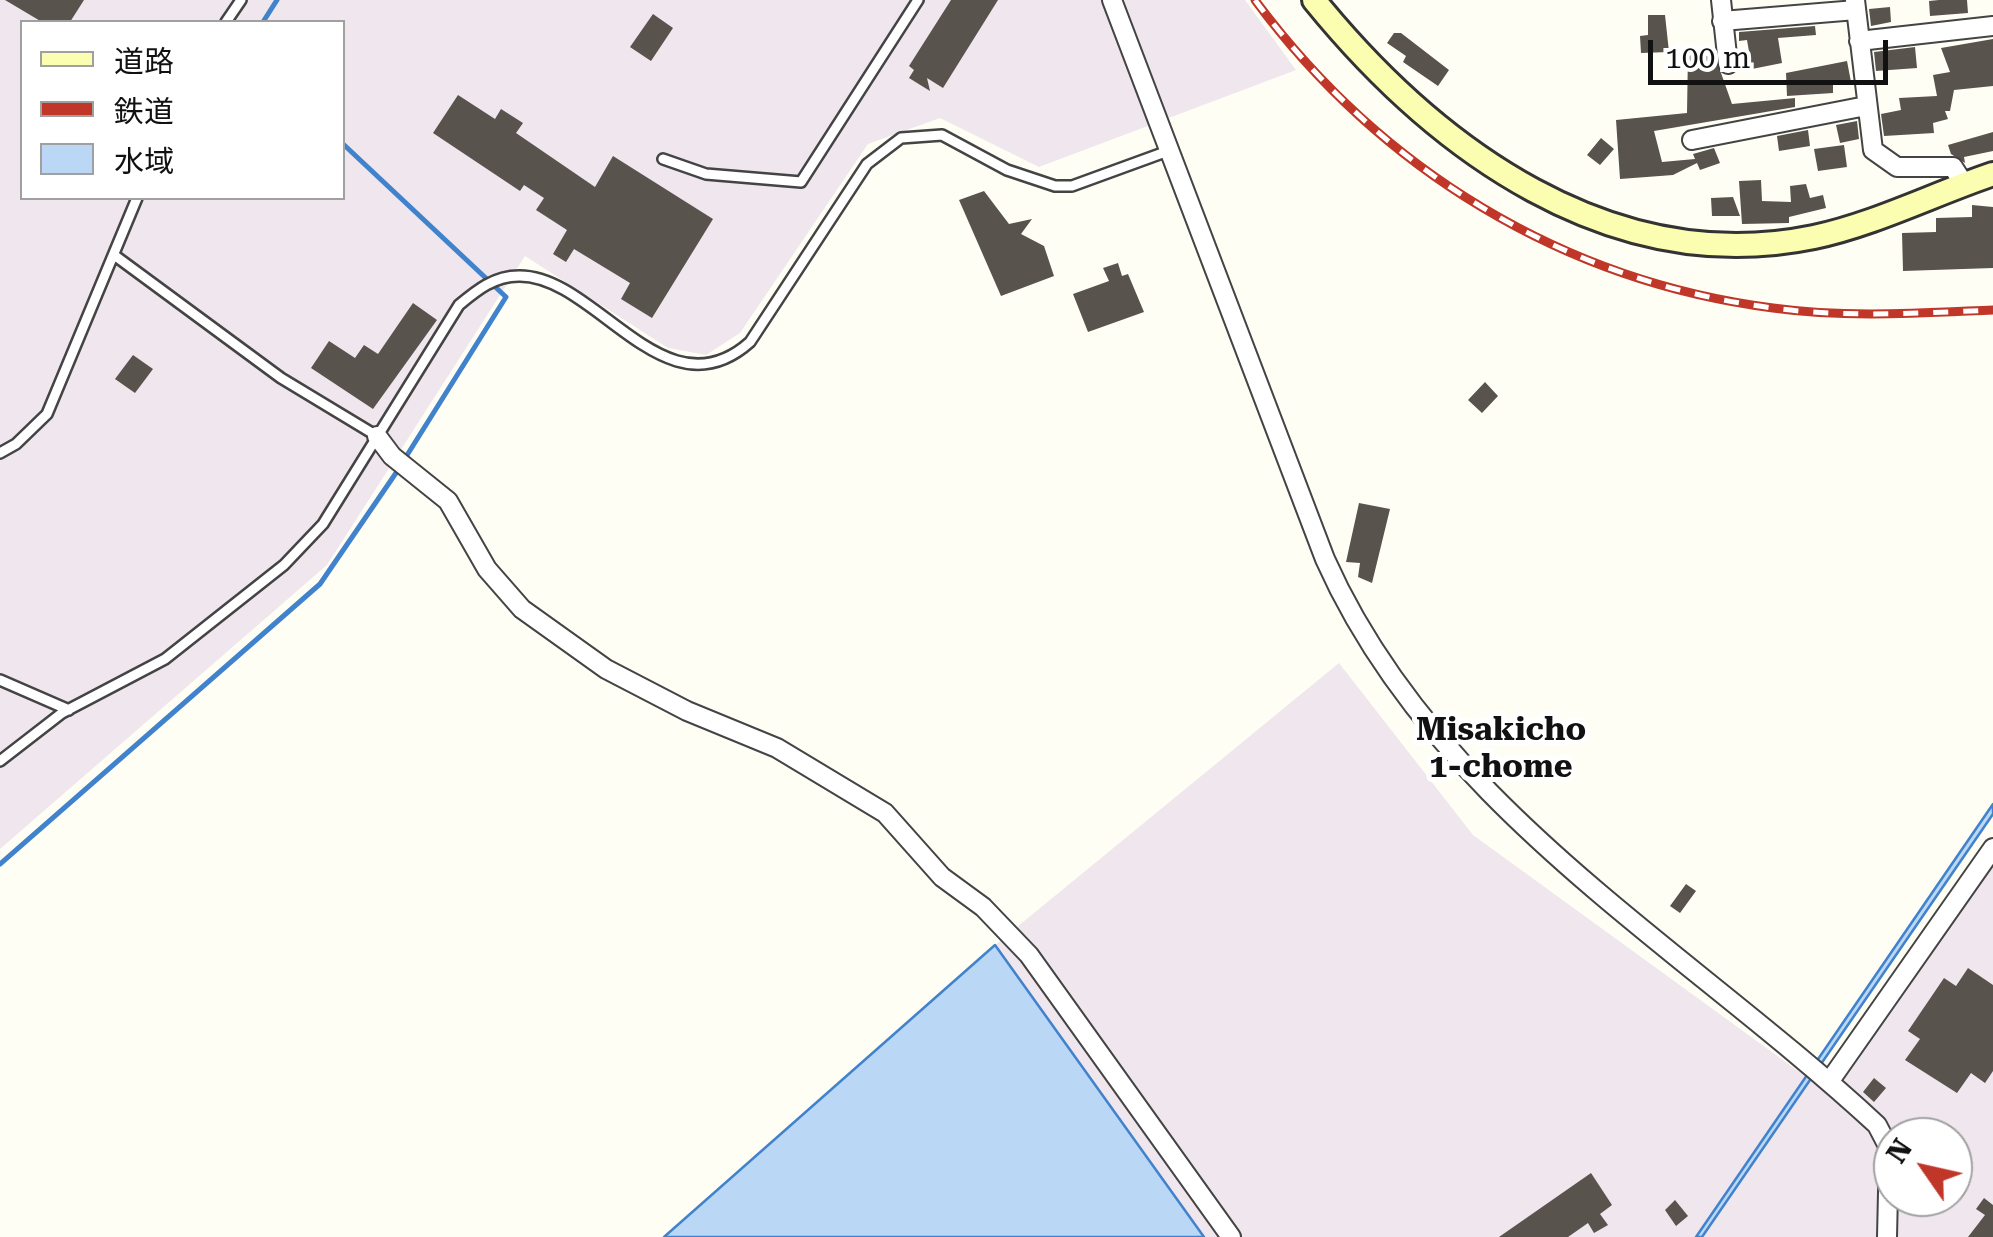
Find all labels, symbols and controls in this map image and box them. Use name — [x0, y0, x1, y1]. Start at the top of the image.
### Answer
legend — [20, 20, 345, 200]
scale bar — [1653, 20, 1893, 82]
text: 100 m — [1665, 40, 1750, 75]
text: 道路 — [114, 44, 174, 79]
text: 鉄道 — [114, 94, 174, 129]
text: 水域 — [114, 144, 174, 179]
district label: Misakicho 1-chome — [1416, 712, 1586, 787]
north arrow — [1873, 1117, 1973, 1217]
text: N — [1880, 1133, 1919, 1169]

